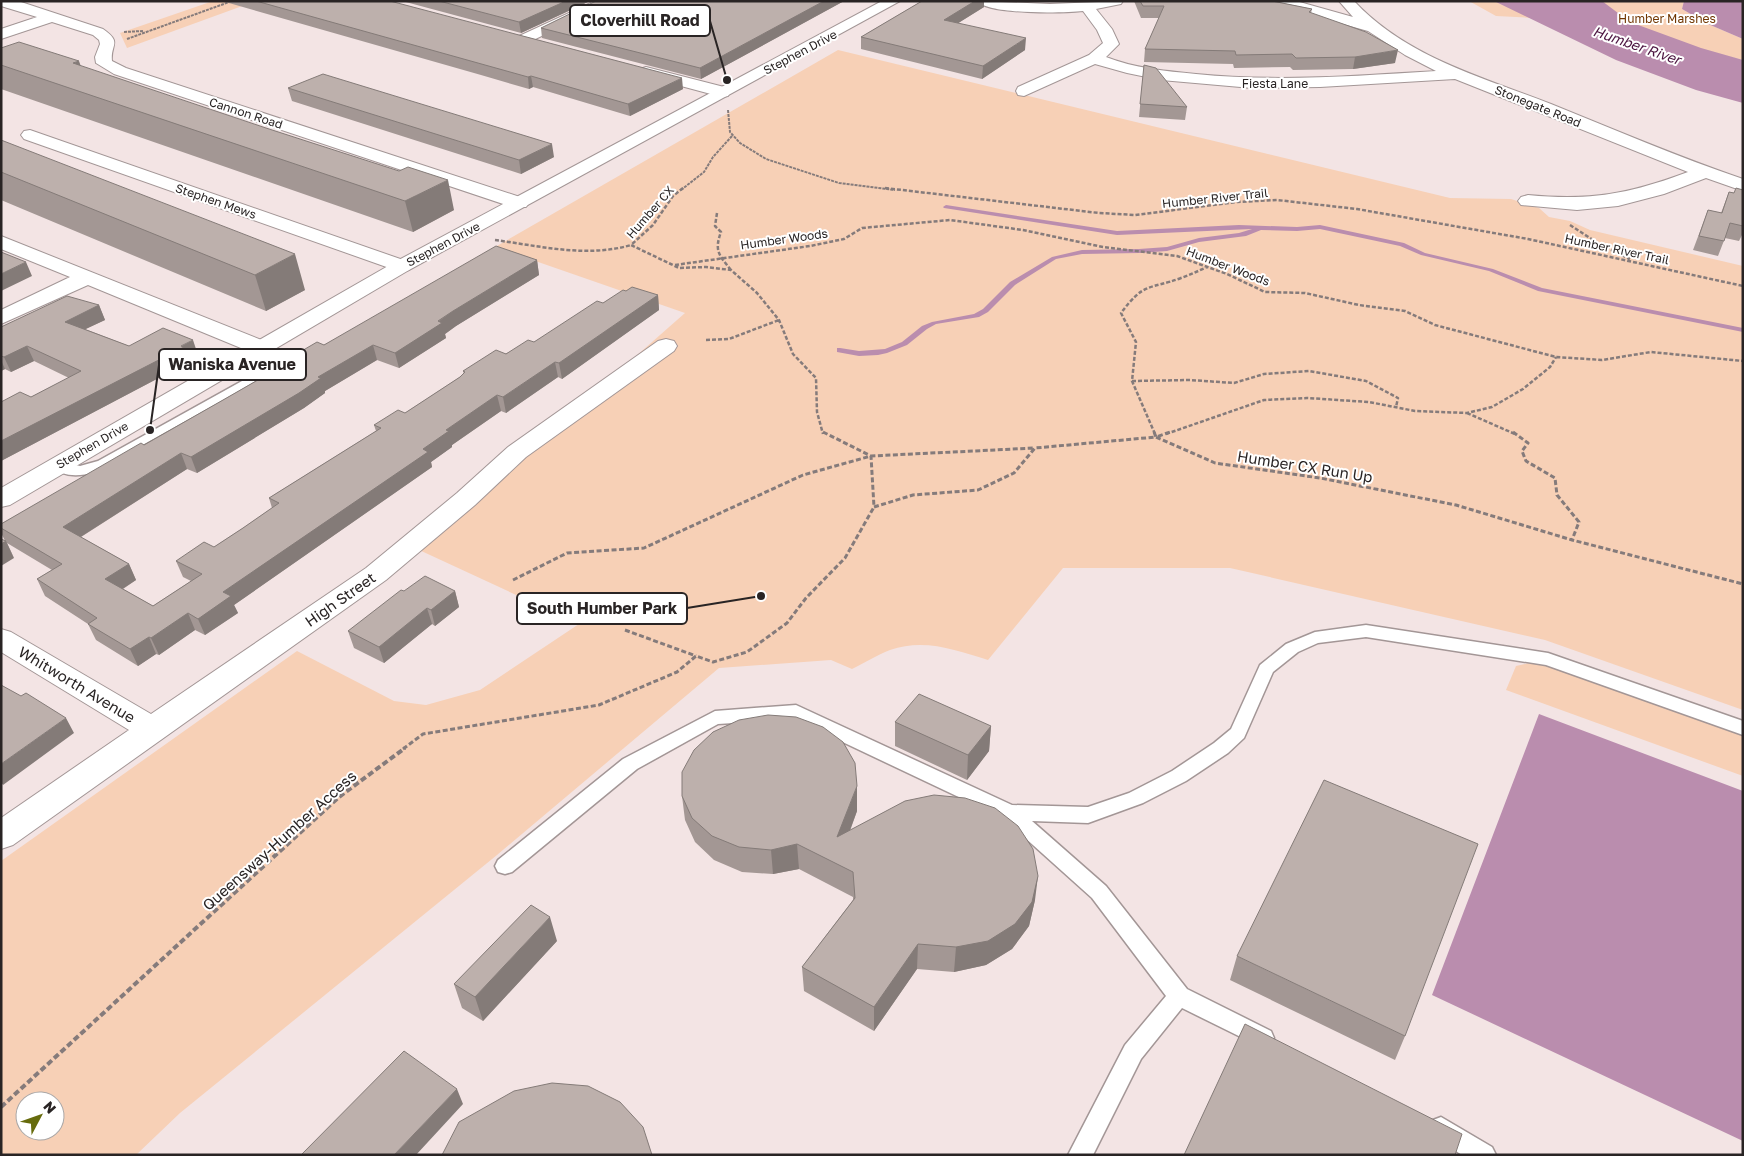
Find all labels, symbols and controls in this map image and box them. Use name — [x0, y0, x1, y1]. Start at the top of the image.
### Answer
callout: Cloverhill Road — [570, 5, 710, 36]
text: Cloverhill Road — [580, 10, 700, 30]
park label: Humber Marshes — [1618, 11, 1716, 26]
water label: Humber River — [1591, 22, 1685, 69]
street label: Stephen Drive — [761, 26, 839, 78]
street label: Fiesta Lane — [1242, 76, 1308, 91]
street label: Stonegate Road — [1493, 82, 1583, 130]
street label: Cannon Road — [207, 94, 285, 132]
street label: Stephen Mews — [174, 180, 258, 222]
street label: Humber CX — [623, 183, 677, 241]
street label: Humber River Trail — [1161, 185, 1269, 211]
street label: Stephen Drive — [404, 218, 482, 270]
street label: Humber Woods — [739, 225, 829, 253]
street label: Humber River Trail — [1563, 231, 1671, 267]
street label: Humber Woods — [1184, 243, 1272, 289]
callout: Waniska Avenue — [159, 349, 306, 380]
text: Waniska Avenue — [168, 354, 296, 374]
street label: Stephen Drive — [53, 418, 131, 472]
street label: Humber CX Run Up — [1236, 446, 1374, 486]
street label: High Street — [301, 568, 379, 630]
callout: South Humber Park — [517, 593, 687, 624]
text: South Humber Park — [527, 598, 678, 618]
street label: Whitworth Avenue — [15, 642, 139, 726]
street label: Queensway-Humber Access — [198, 766, 360, 914]
north arrow — [15, 1091, 65, 1141]
text: N — [40, 1098, 60, 1117]

